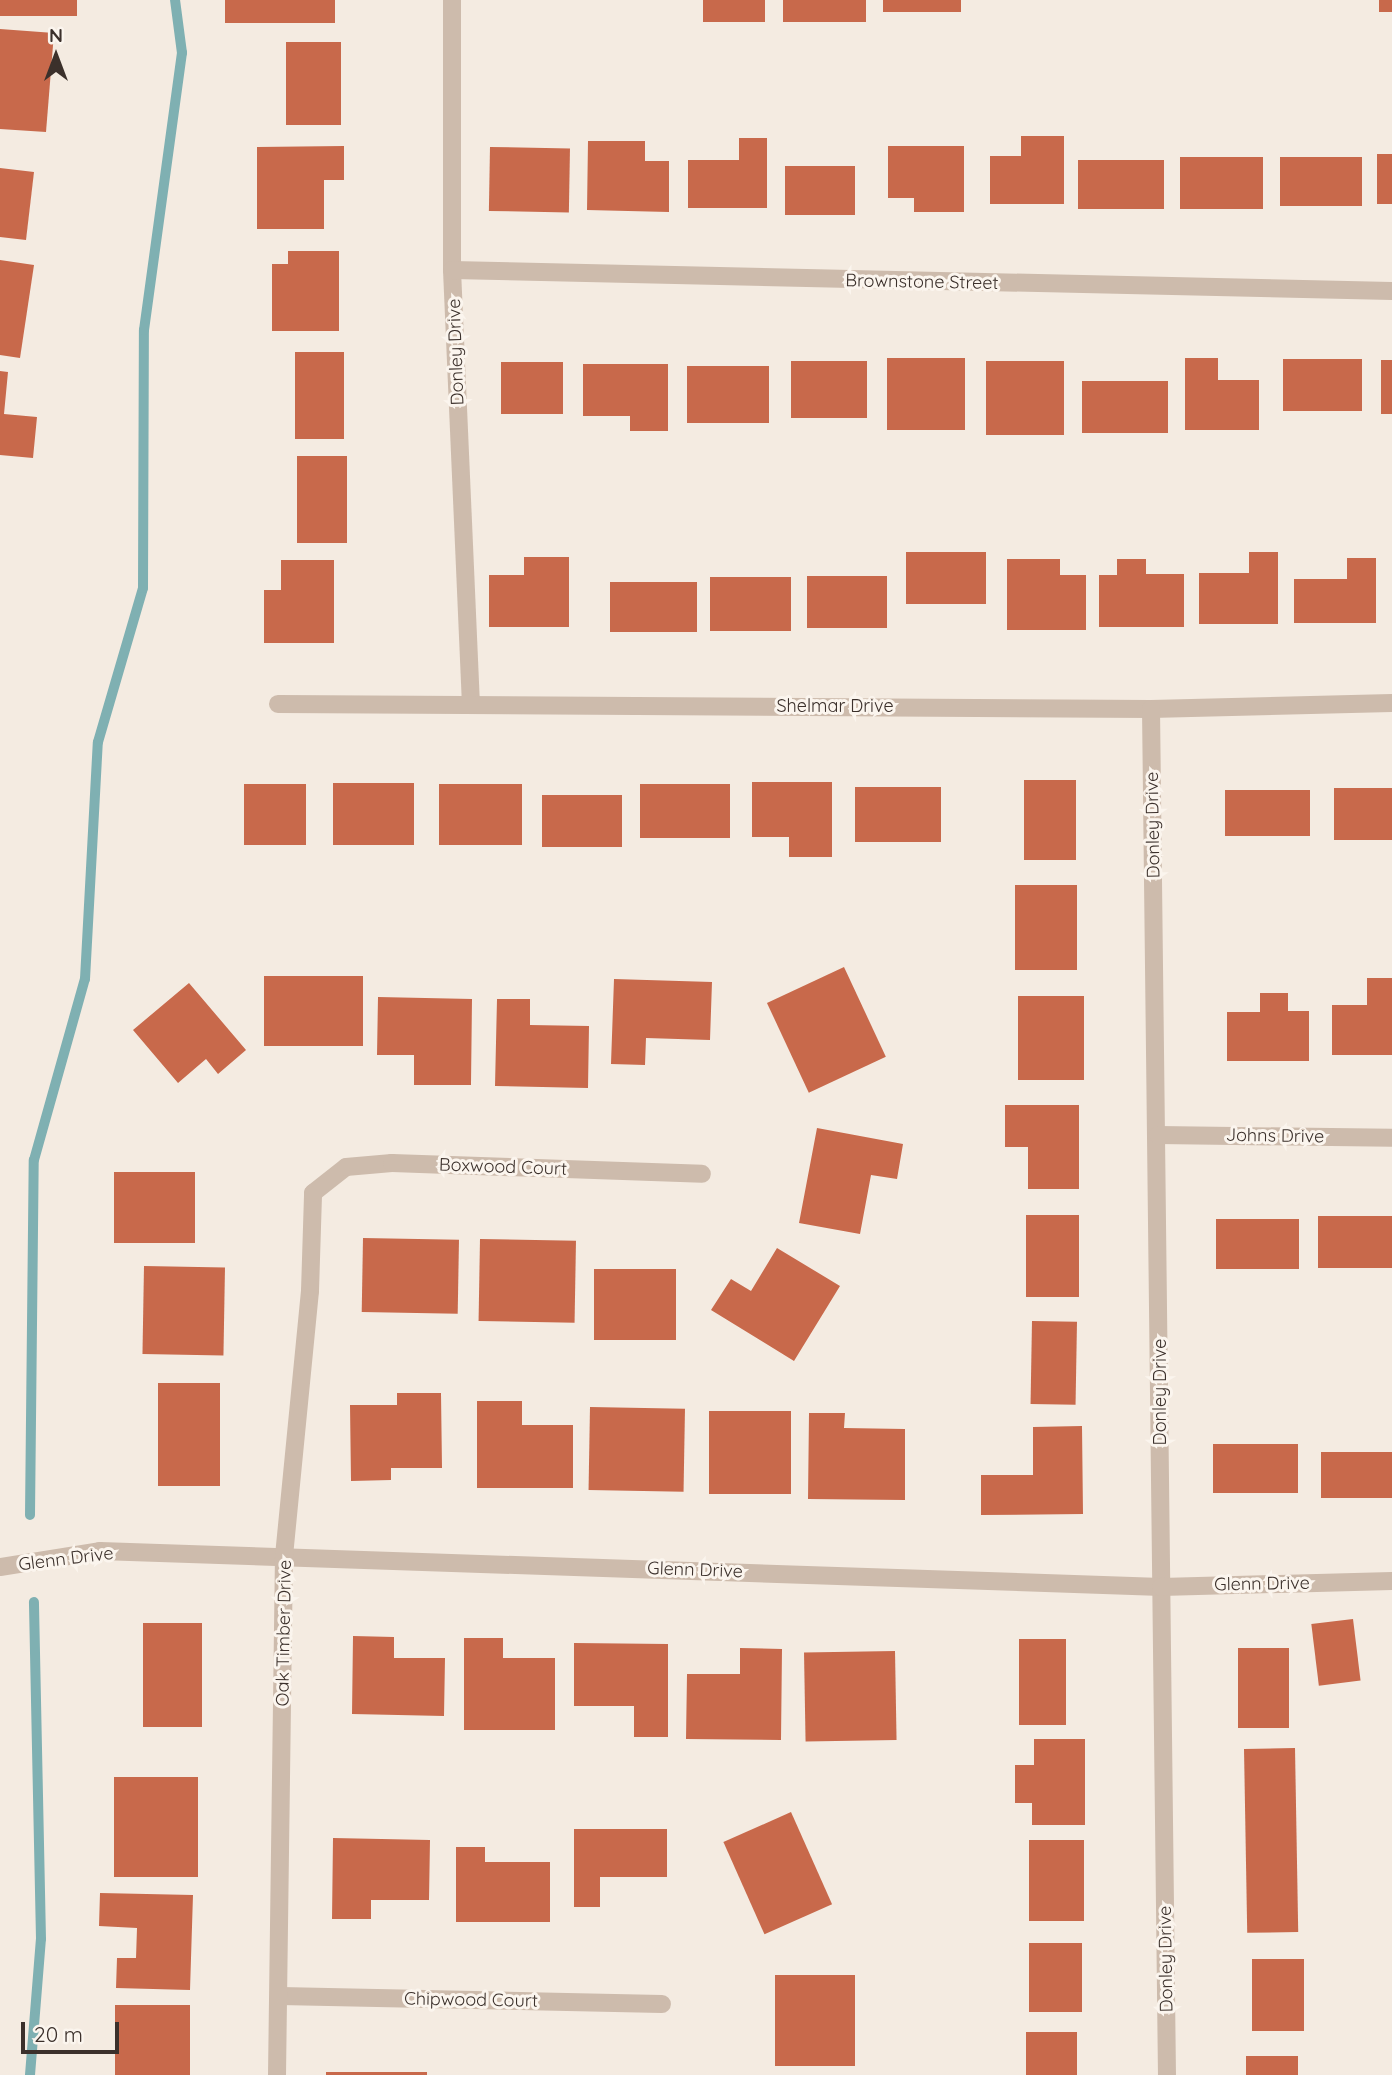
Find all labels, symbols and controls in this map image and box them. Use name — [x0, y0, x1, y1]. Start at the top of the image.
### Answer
north arrow — [21, 21, 91, 91]
text: N — [49, 23, 63, 47]
street label: Brownstone Street — [845, 270, 999, 294]
street label: Donley Drive — [443, 298, 469, 406]
street label: Shelmar Drive — [776, 695, 894, 717]
street label: Donley Drive — [1141, 771, 1165, 879]
street label: Johns Drive — [1226, 1124, 1324, 1148]
street label: Boxwood Court — [439, 1154, 567, 1180]
street label: Donley Drive — [1149, 1339, 1171, 1445]
street label: Glenn Drive — [17, 1542, 115, 1576]
street label: Glenn Drive — [647, 1558, 743, 1582]
street label: Oak Timber Drive — [272, 1560, 296, 1706]
street label: Glenn Drive — [1214, 1572, 1310, 1596]
street label: Donley Drive — [1154, 1905, 1178, 2013]
street label: Chipwood Court — [404, 1988, 538, 2012]
scale bar — [24, 2008, 122, 2052]
text: 20 m — [34, 2021, 83, 2047]

